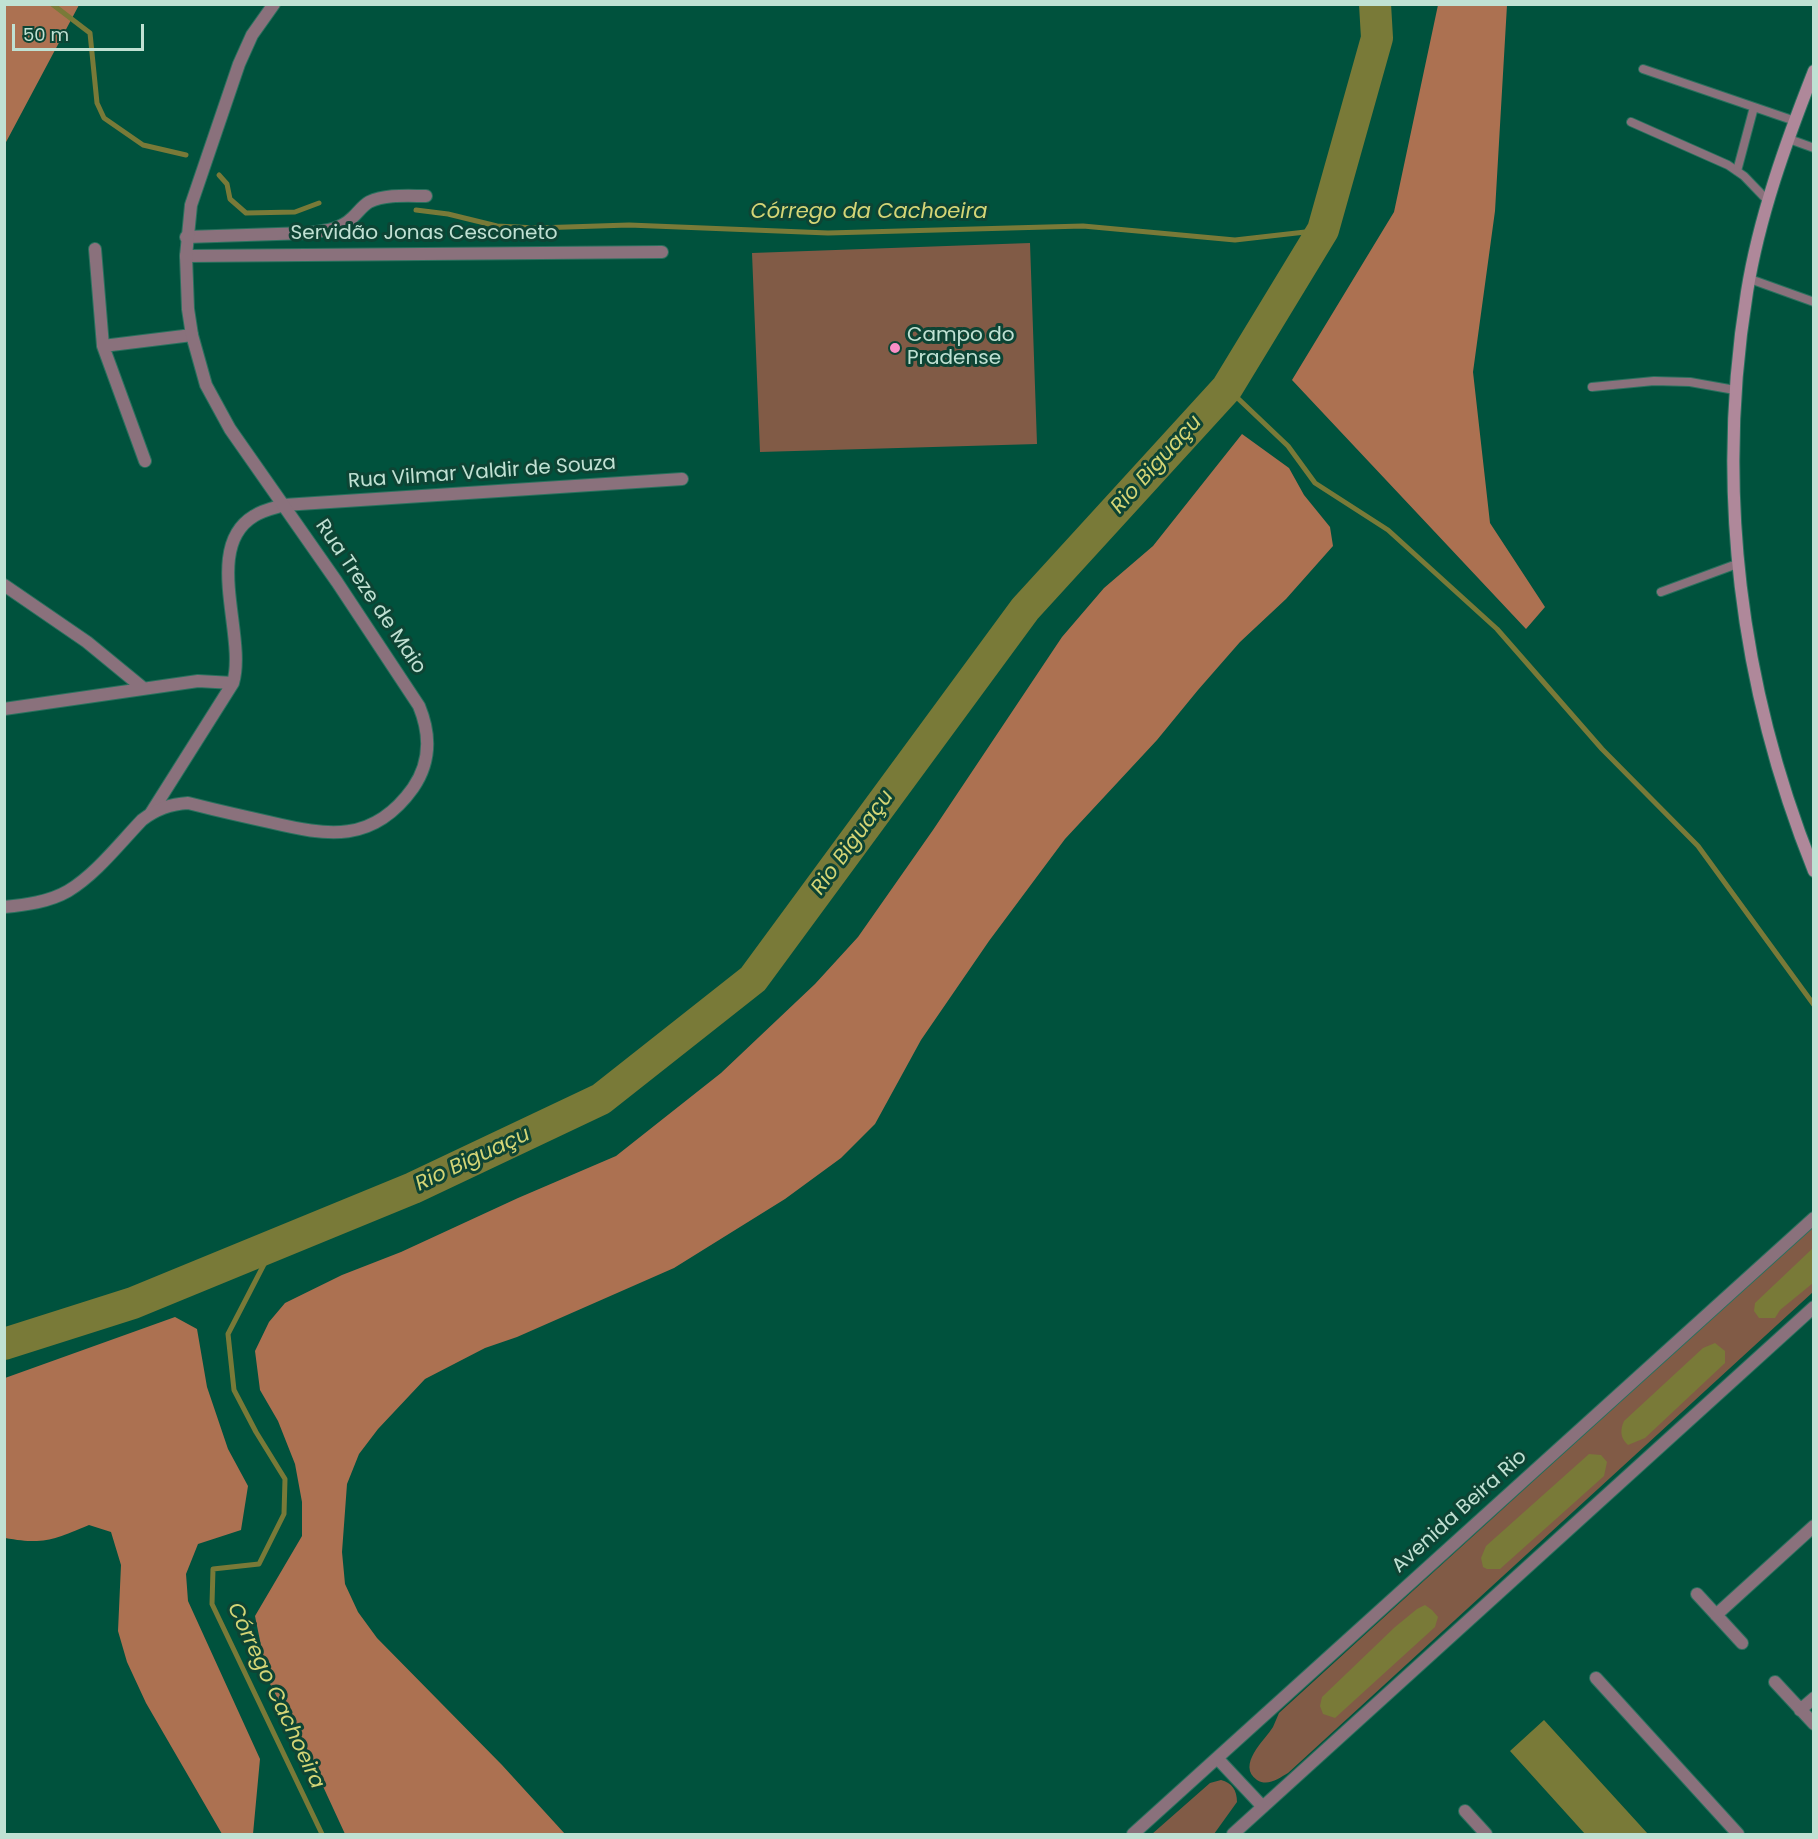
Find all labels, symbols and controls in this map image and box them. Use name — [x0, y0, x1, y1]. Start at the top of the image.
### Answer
scale bar — [15, 12, 147, 50]
text: 50 m — [23, 22, 69, 47]
water label: Córrego da Cachoeira — [750, 200, 988, 226]
street label: Servidão Jonas Cesconeto — [291, 222, 557, 246]
place label: Campo do Pradense — [907, 324, 1015, 371]
marker: Campo do Pradense — [888, 341, 902, 355]
water label: Rio Biguaçu — [1106, 411, 1208, 519]
street label: Rua Vilmar Valdir de Souza — [347, 452, 617, 494]
street label: Rua Treze de Maio — [309, 515, 431, 679]
water label: Rio Biguaçu — [806, 786, 900, 900]
water label: Rio Biguaçu — [412, 1122, 534, 1198]
street label: Avenida Beira Rio — [1388, 1445, 1532, 1579]
water label: Córrego Cachoeira — [221, 1599, 329, 1793]

